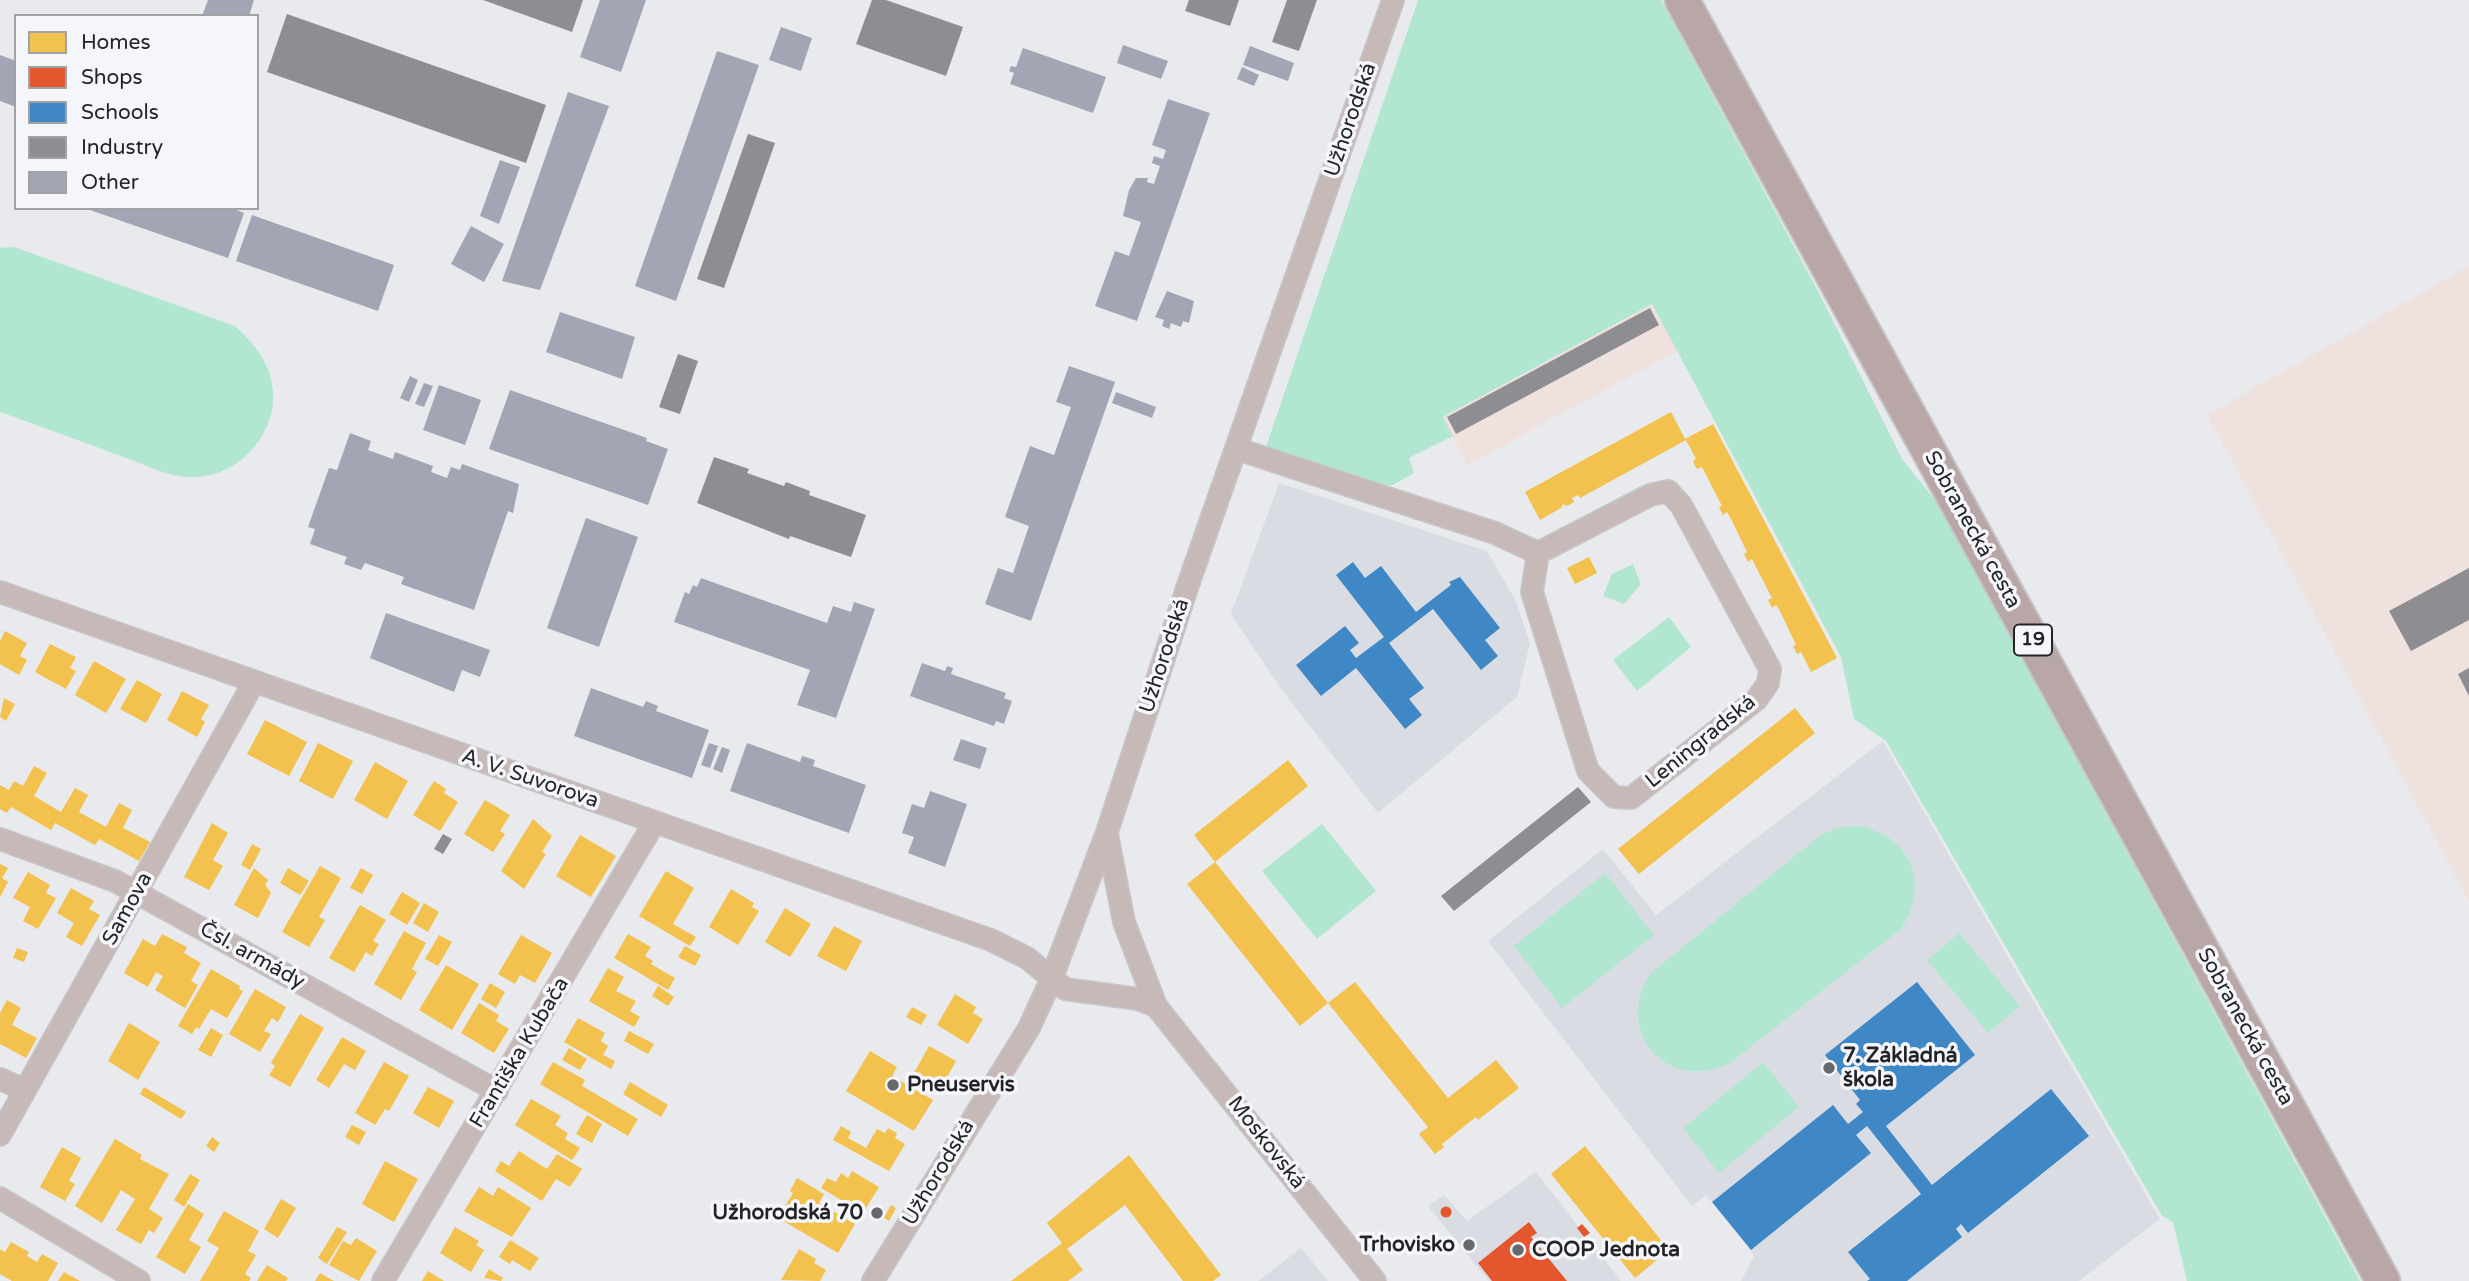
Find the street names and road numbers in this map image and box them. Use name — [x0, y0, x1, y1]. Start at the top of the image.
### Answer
street label: Užhorodská — [1320, 60, 1382, 180]
street label: Sobranecká cesta — [1918, 447, 2026, 613]
street label: Užhorodská — [1135, 596, 1195, 716]
road number: 19 — [2014, 624, 2052, 656]
street label: Leningradská — [1641, 690, 1761, 794]
street label: A. V. Suvorova — [458, 744, 602, 814]
street label: Samova — [98, 868, 158, 950]
street label: Čsl. armády — [195, 917, 309, 995]
street label: Sobranecká cesta — [2191, 944, 2299, 1110]
street label: Františka Kubača — [465, 973, 575, 1133]
street label: Moskovská — [1222, 1092, 1310, 1194]
street label: Užhorodská — [898, 1116, 980, 1230]

